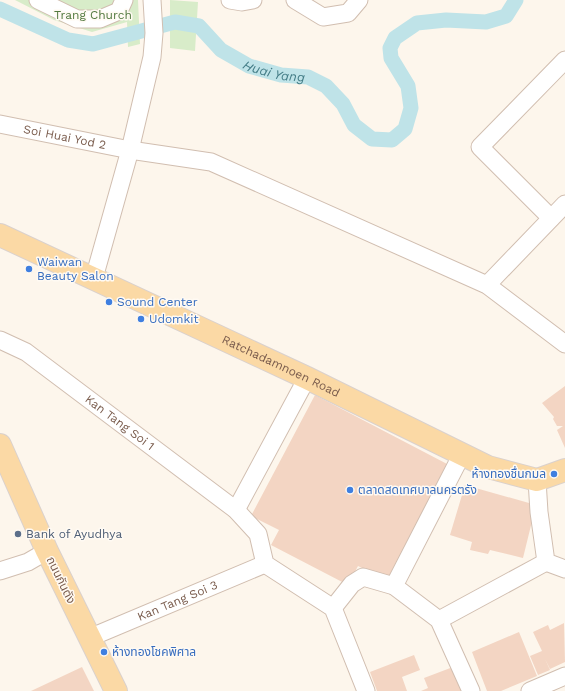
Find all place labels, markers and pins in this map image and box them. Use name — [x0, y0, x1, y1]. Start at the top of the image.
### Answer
place label: Waiwan Beauty Salon — [37, 255, 114, 283]
marker: Waiwan Beauty Salon — [24, 264, 34, 274]
place label: Sound Center — [117, 295, 198, 309]
marker: Sound Center — [104, 297, 114, 307]
place label: Udomkit — [149, 312, 199, 326]
marker: Udomkit — [136, 314, 146, 324]
place label: ห้างทองชื่นกมล — [472, 465, 546, 481]
marker: ห้างทองชื่นกมล — [549, 469, 559, 479]
place label: ตลาดสดเทศบาลนครตรัง — [358, 483, 477, 497]
marker: ตลาดสดเทศบาลนครตรัง — [345, 485, 355, 495]
place label: Bank of Ayudhya — [26, 527, 122, 541]
marker: Bank of Ayudhya — [13, 529, 23, 539]
place label: ห้างทองโชคพิศาล — [112, 645, 196, 659]
marker: ห้างทองโชคพิศาล — [99, 647, 109, 657]

